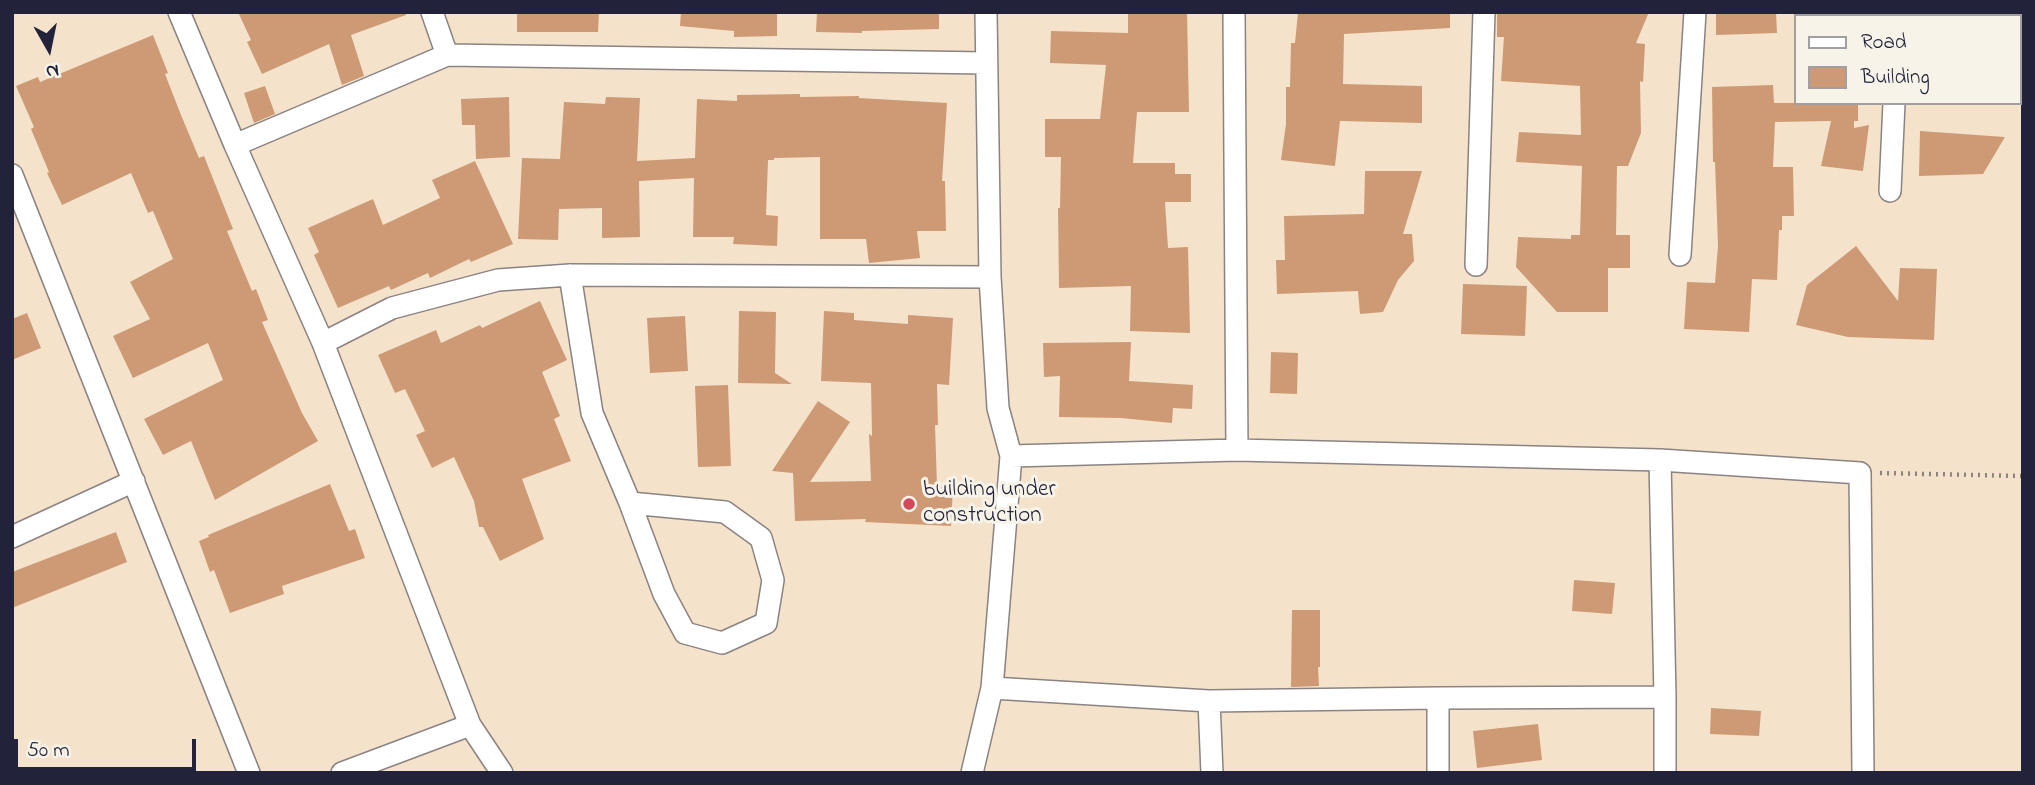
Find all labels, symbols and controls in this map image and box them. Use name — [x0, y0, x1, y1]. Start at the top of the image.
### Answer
north arrow — [14, 14, 84, 84]
legend — [1794, 14, 2021, 105]
text: Road — [1861, 28, 1907, 58]
text: N — [44, 56, 61, 85]
text: Building — [1861, 63, 1930, 93]
place label: building under construction — [923, 477, 1056, 531]
marker: building under construction — [901, 496, 917, 512]
scale bar — [18, 726, 200, 770]
text: 50 m — [27, 736, 70, 766]

